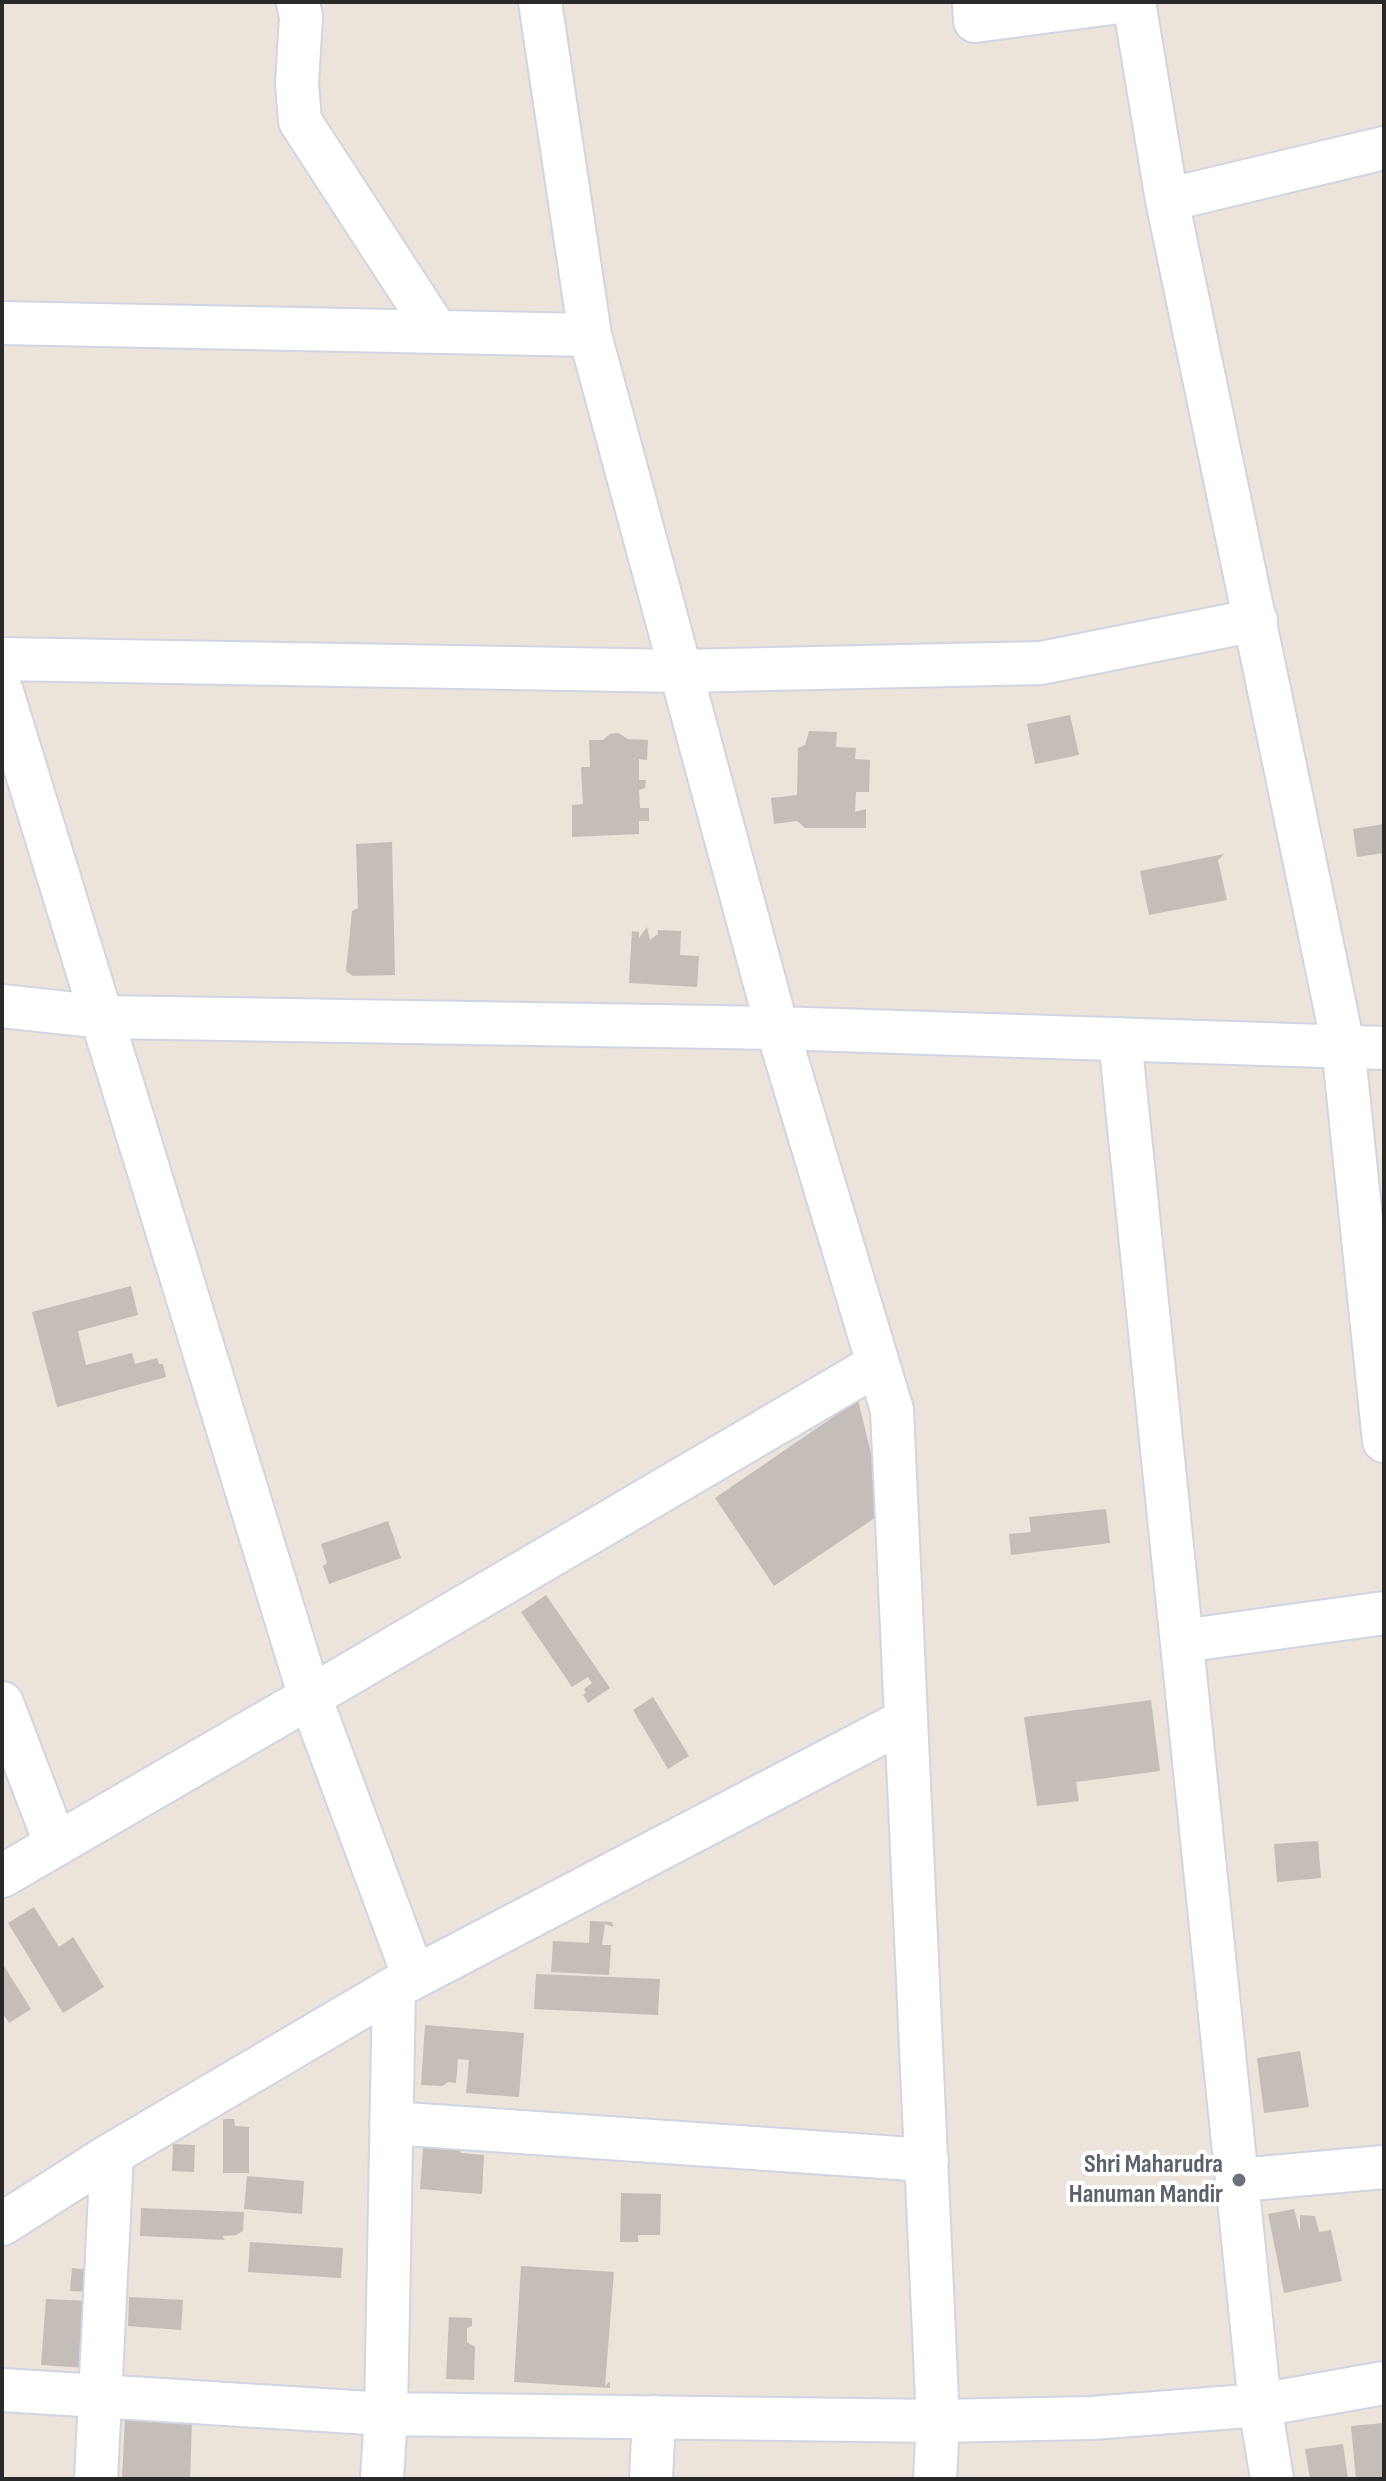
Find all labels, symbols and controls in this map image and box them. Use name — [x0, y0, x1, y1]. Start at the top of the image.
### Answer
place label: Shri Maharudra Hanuman Mandir — [1069, 2149, 1223, 2210]
marker: Shri Maharudra Hanuman Mandir — [1230, 2171, 1248, 2189]

